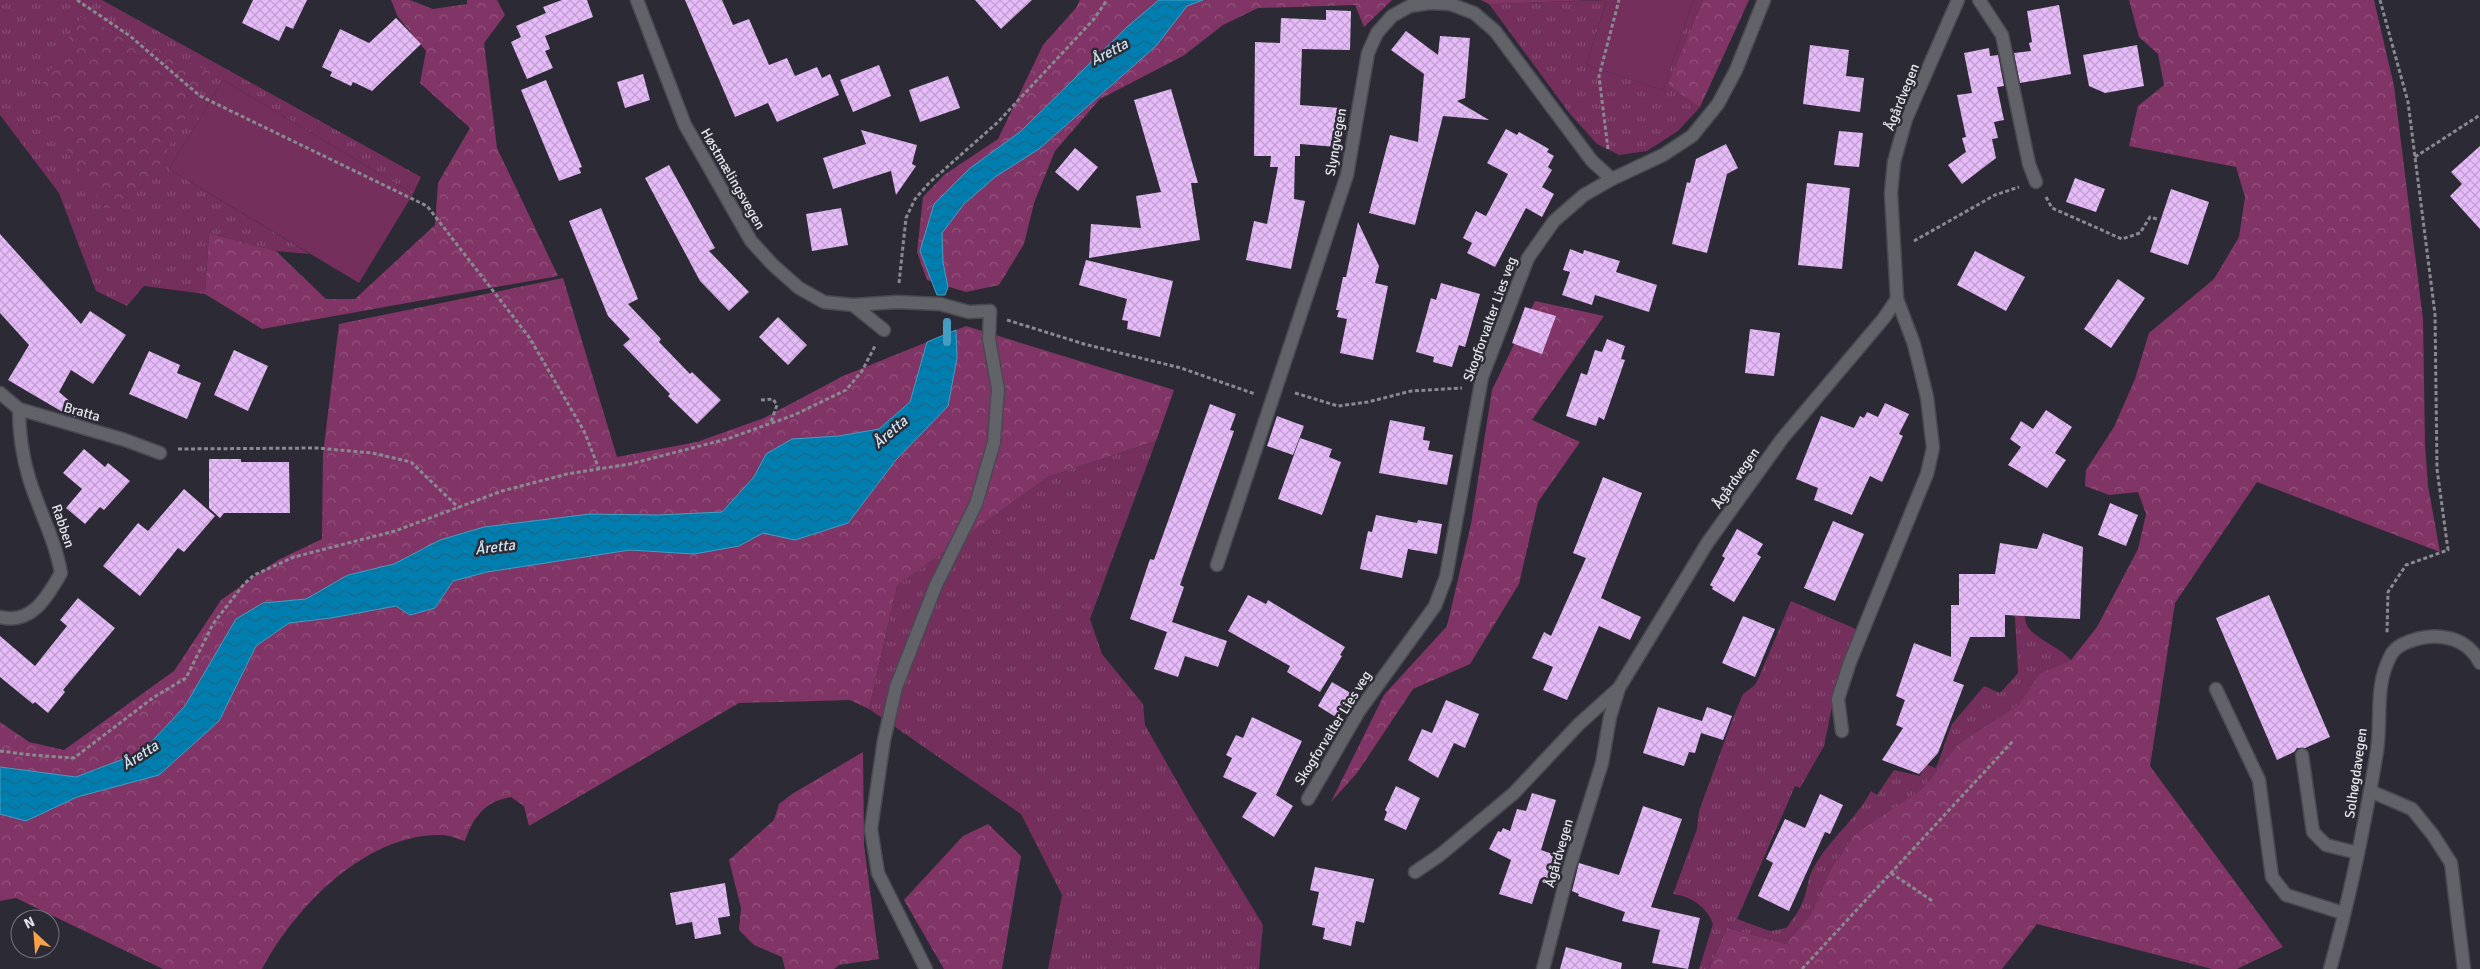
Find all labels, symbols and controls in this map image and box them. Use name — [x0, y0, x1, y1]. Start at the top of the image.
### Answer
water label: Åretta — [1087, 34, 1131, 69]
street label: Ågårdvegen — [1881, 61, 1923, 133]
street label: Slyngvegen — [1322, 107, 1350, 177]
street label: Høstmælingsvegen — [697, 125, 769, 233]
street label: Skogforvalter Lies veg — [1460, 254, 1520, 384]
street label: Bratta — [62, 399, 102, 425]
water label: Åretta — [869, 412, 911, 452]
street label: Ågårdvegen — [1709, 444, 1763, 512]
street label: Rabben — [48, 502, 78, 550]
water label: Åretta — [474, 536, 516, 558]
street label: Skogforvalter Lies veg — [1291, 668, 1375, 788]
street label: Solhøgdavegen — [2341, 727, 2371, 819]
water label: Åretta — [118, 736, 162, 773]
street label: Ågårdvegen — [1541, 817, 1577, 889]
north arrow — [10, 909, 60, 959]
text: N — [21, 913, 38, 933]

